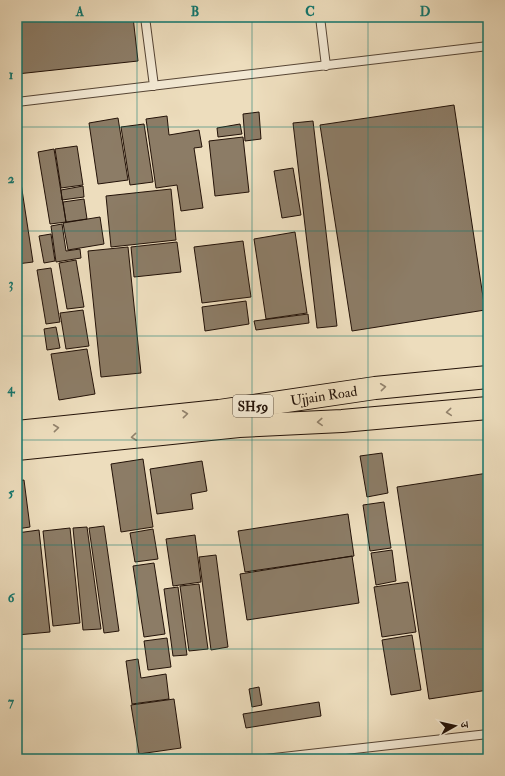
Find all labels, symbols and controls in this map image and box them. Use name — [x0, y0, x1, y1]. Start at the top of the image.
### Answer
text: A — [75, 4, 85, 20]
text: B — [191, 4, 199, 20]
text: C — [305, 4, 315, 20]
text: D — [420, 4, 431, 20]
text: 1 — [9, 67, 14, 83]
text: 2 — [8, 171, 15, 187]
text: 3 — [9, 276, 14, 292]
text: 4 — [6, 381, 15, 397]
street label: Ujjain Road — [289, 383, 358, 409]
one-way arrow — [380, 383, 386, 392]
road number: SH59 — [233, 395, 273, 417]
one-way arrow — [446, 407, 452, 416]
one-way arrow — [182, 410, 188, 419]
one-way arrow — [317, 418, 323, 426]
one-way arrow — [53, 423, 59, 432]
one-way arrow — [131, 432, 137, 441]
text: 5 — [8, 485, 14, 501]
text: 6 — [8, 590, 16, 606]
text: 7 — [8, 694, 15, 710]
north arrow — [435, 706, 475, 746]
text: उ — [457, 720, 471, 730]

